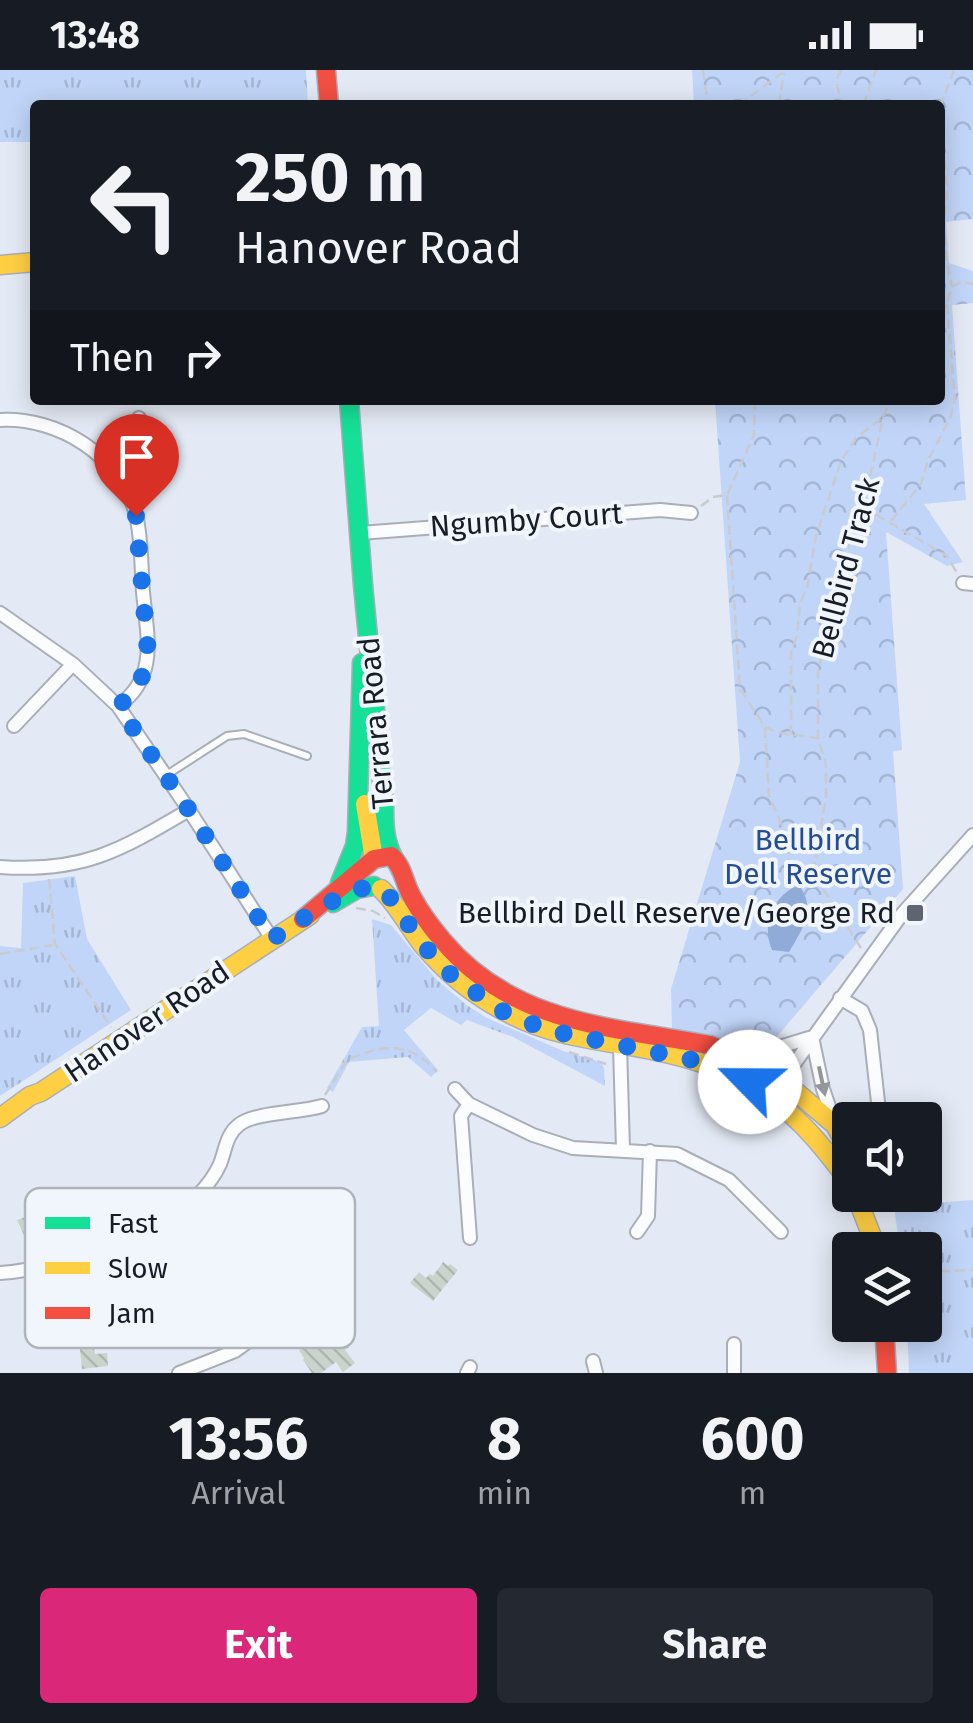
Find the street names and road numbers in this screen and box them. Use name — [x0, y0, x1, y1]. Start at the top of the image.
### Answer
street label: Bellbird Track — [805, 473, 888, 663]
street label: Ngumby Court — [428, 495, 624, 545]
street label: Terrara Road — [351, 635, 401, 811]
street label: Hanover Road — [58, 954, 236, 1090]

